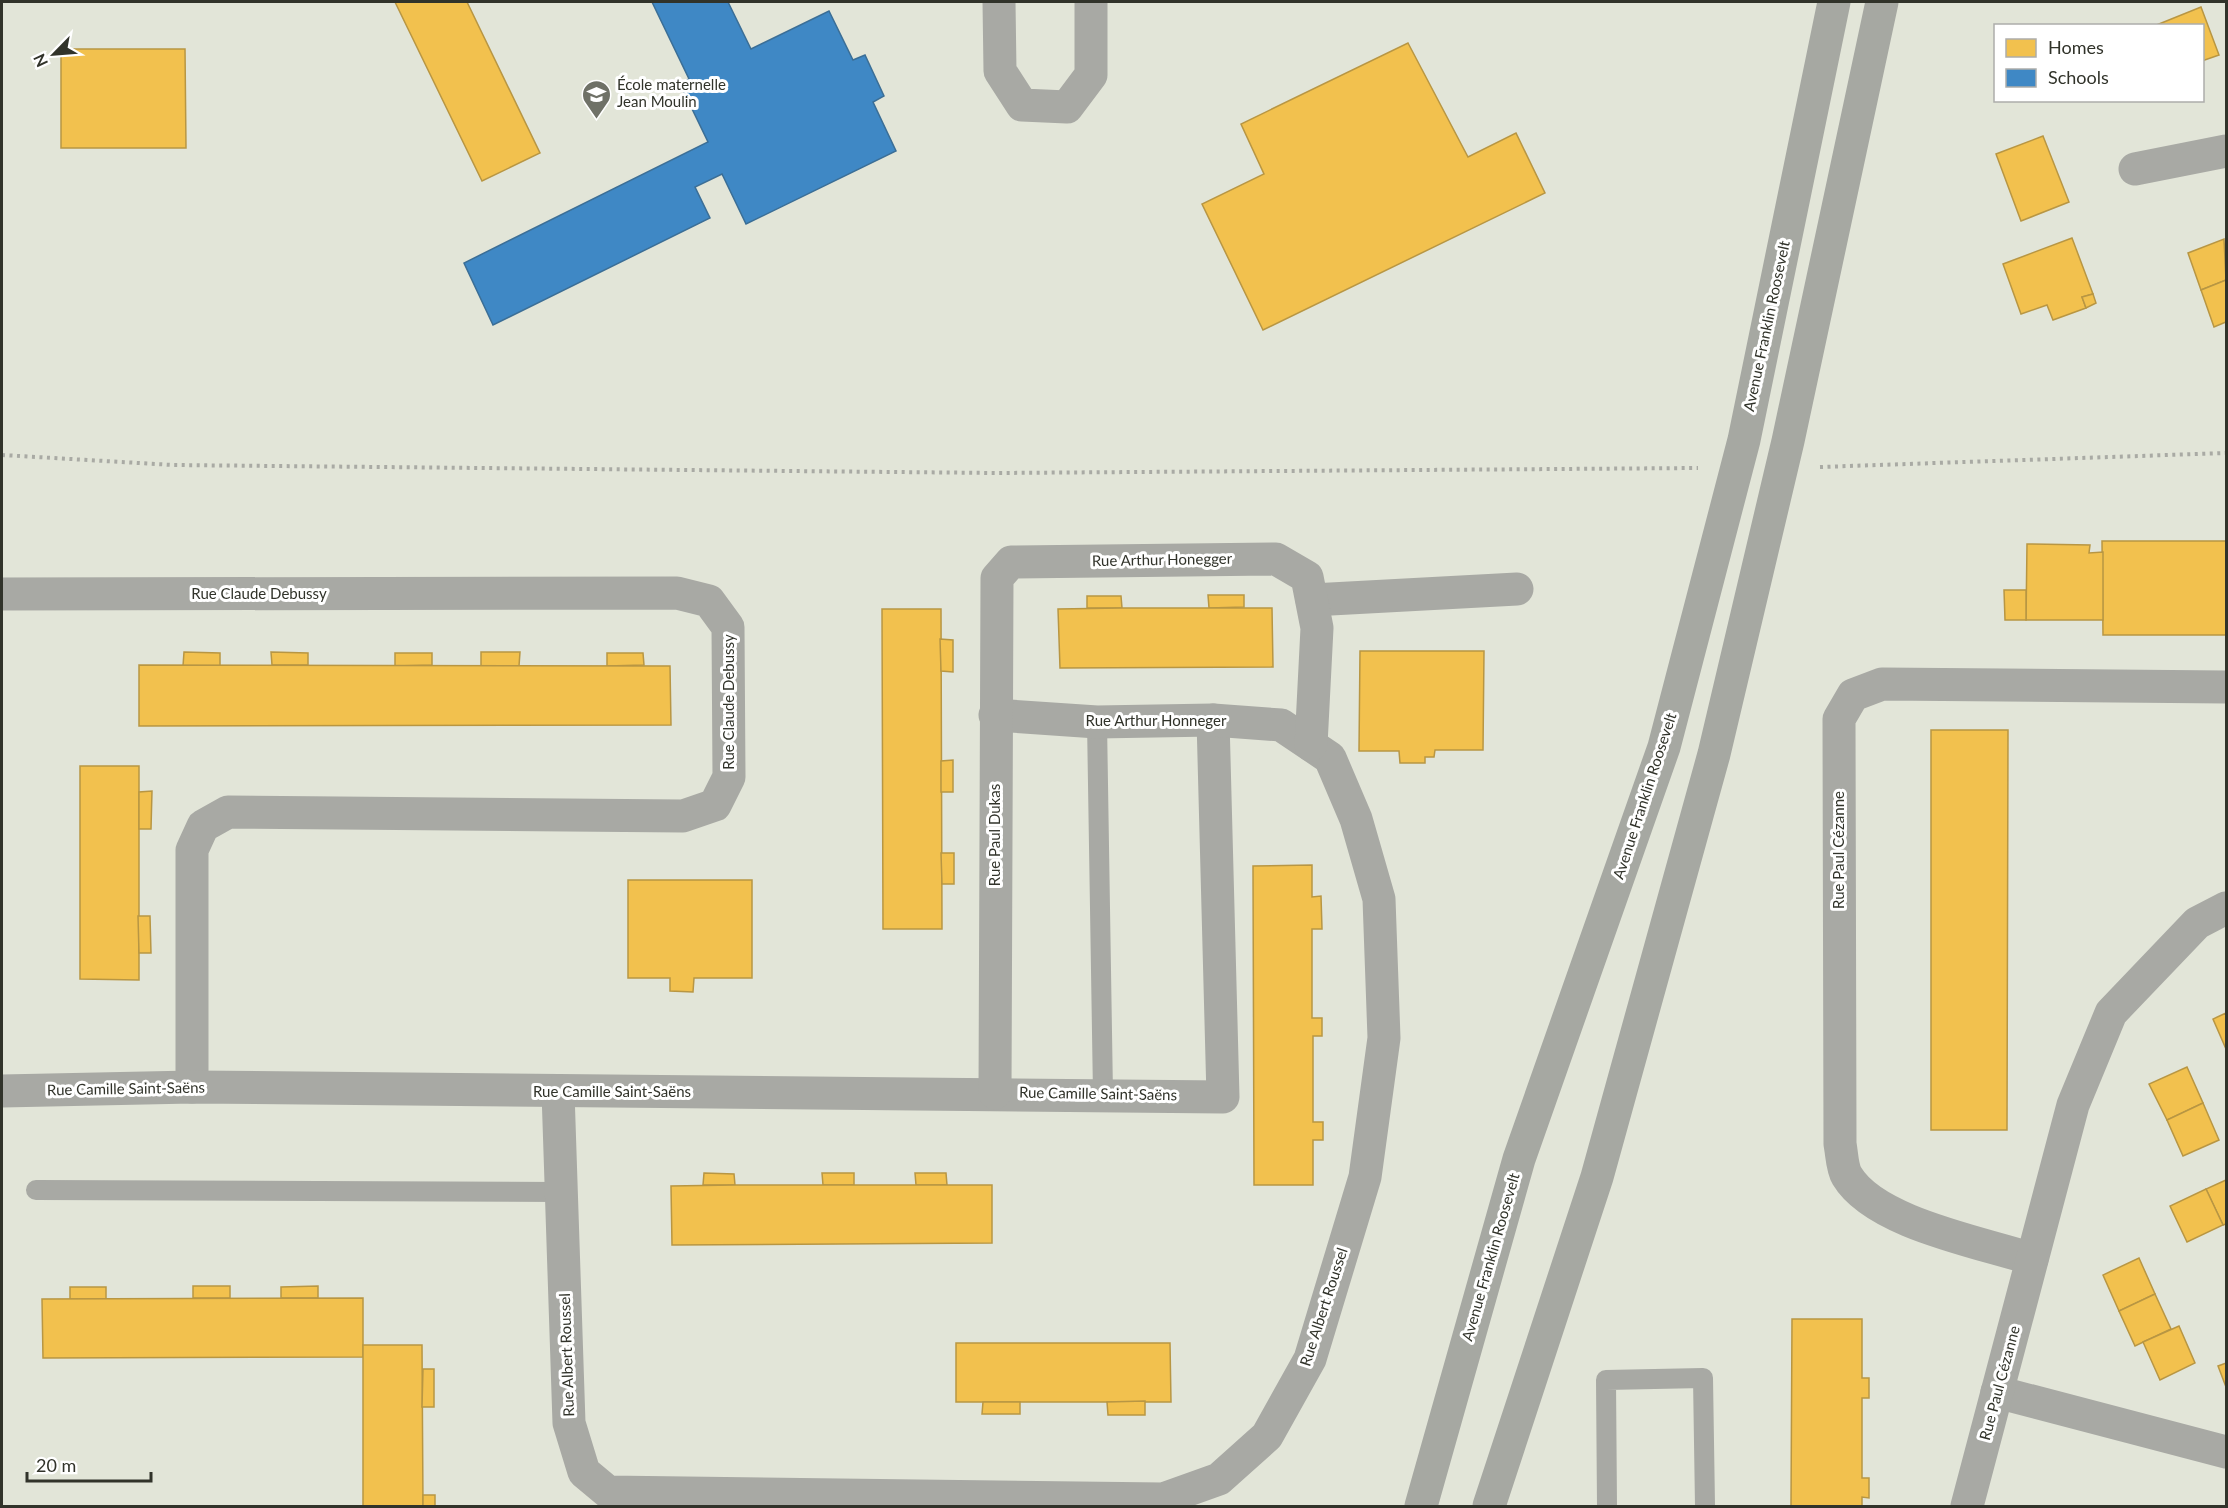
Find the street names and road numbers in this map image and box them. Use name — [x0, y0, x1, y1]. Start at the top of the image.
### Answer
street label: Avenue Franklin Roosevelt — [1739, 238, 1793, 413]
street label: Rue Arthur Honegger — [1092, 549, 1233, 569]
street label: Rue Claude Debussy — [191, 584, 327, 602]
street label: Rue Claude Debussy — [719, 634, 737, 770]
street label: Avenue Franklin Roosevelt — [1609, 710, 1680, 881]
street label: Rue Arthur Honneger — [1086, 711, 1227, 729]
street label: Rue Paul Dukas — [985, 784, 1003, 886]
street label: Rue Paul Cézanne — [1829, 791, 1847, 909]
street label: Rue Camille Saint-Saëns — [47, 1078, 205, 1098]
street label: Rue Camille Saint-Saëns — [533, 1082, 691, 1100]
street label: Rue Camille Saint-Saëns — [1019, 1083, 1177, 1103]
street label: Avenue Franklin Roosevelt — [1457, 1170, 1523, 1343]
street label: Rue Albert Roussel — [1295, 1245, 1351, 1368]
street label: Rue Albert Roussel — [555, 1293, 577, 1417]
street label: Rue Paul Cézanne — [1975, 1323, 2023, 1442]

